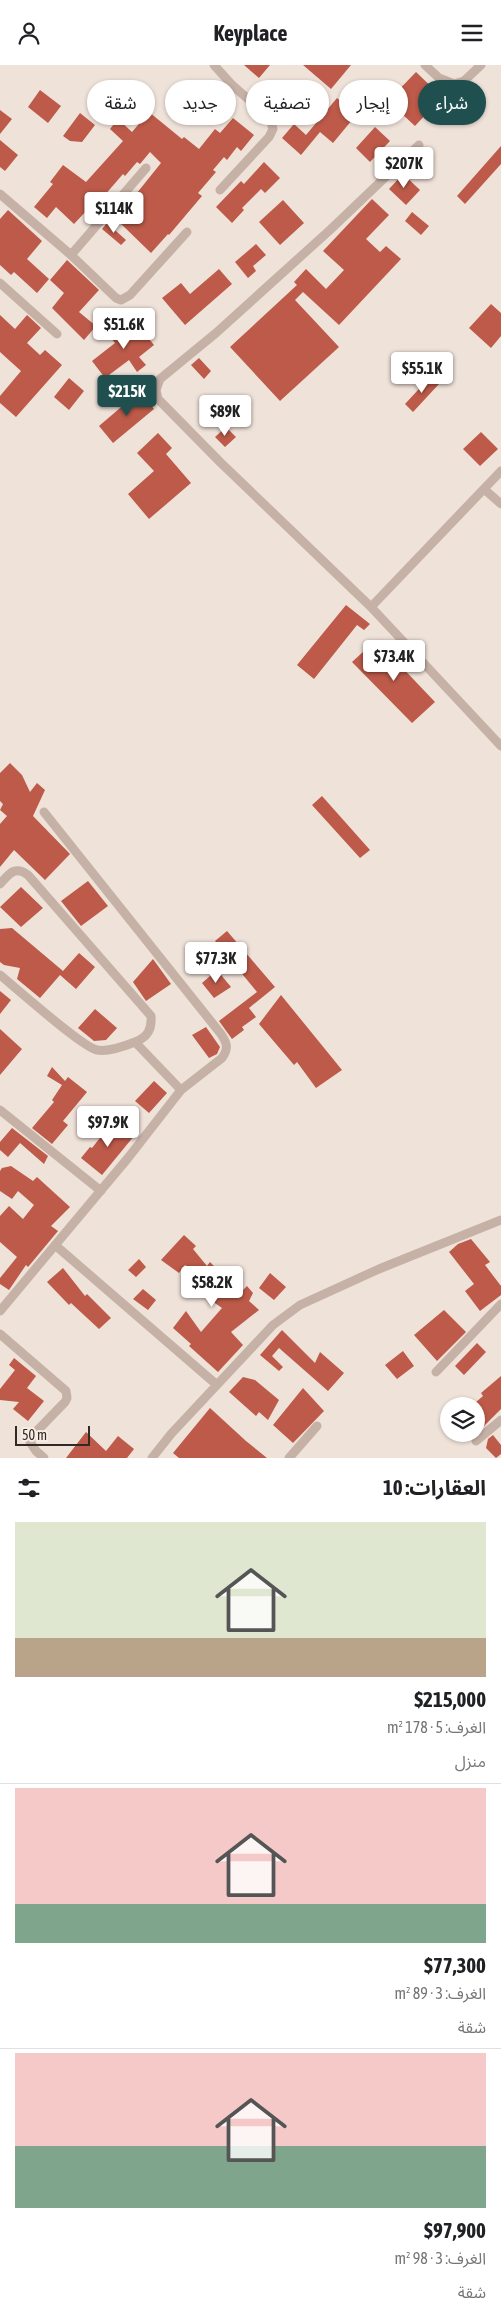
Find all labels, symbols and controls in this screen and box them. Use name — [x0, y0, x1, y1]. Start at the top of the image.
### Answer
icon: person — [15, 19, 43, 47]
icon: menu — [458, 19, 486, 47]
text: Keyplace — [214, 20, 287, 46]
chip: شقة — [87, 80, 155, 125]
chip: جديد — [165, 80, 236, 125]
chip: تصفية — [246, 80, 329, 125]
chip: إيجار — [339, 80, 408, 125]
chip: شراء — [418, 80, 486, 125]
pin: $207K — [369, 147, 439, 189]
text: $207K — [385, 154, 423, 172]
pin: $114K — [79, 191, 149, 234]
text: $114K — [95, 199, 133, 217]
pin: $51.6K — [83, 307, 165, 350]
text: $51.6K — [104, 315, 144, 333]
pin: $55.1K — [381, 351, 463, 394]
text: $55.1K — [402, 359, 442, 377]
pin: $215K — [92, 375, 162, 417]
text: $215K — [108, 382, 146, 400]
pin: $89K — [195, 395, 255, 437]
text: $89K — [210, 402, 240, 420]
pin: $73.4K — [353, 639, 435, 682]
text: $73.4K — [374, 647, 414, 665]
pin: $77.3K — [175, 941, 257, 984]
text: $77.3K — [196, 949, 236, 967]
pin: $97.9K — [67, 1105, 149, 1148]
text: $97.9K — [88, 1113, 128, 1131]
pin: $58.2K — [171, 1265, 253, 1308]
text: $58.2K — [192, 1273, 232, 1291]
map controls — [440, 1397, 485, 1442]
button: layers — [440, 1397, 485, 1442]
scale bar — [15, 1423, 90, 1446]
text: 50 m — [22, 1427, 47, 1443]
icon: filters — [15, 1474, 43, 1502]
text: العقارات: 10 — [383, 1475, 486, 1499]
icon: home — [206, 1555, 296, 1645]
text: $215,000 — [414, 1687, 486, 1711]
text: الغرف: 5 · 178 m² — [387, 1718, 486, 1736]
text: منزل — [455, 1752, 486, 1770]
icon: home — [206, 1820, 296, 1910]
text: $77,300 — [424, 1953, 486, 1977]
text: الغرف: 3 · 89 m² — [394, 1984, 486, 2002]
text: شقة — [458, 2018, 486, 2036]
icon: home — [206, 2085, 296, 2175]
text: $97,900 — [424, 2218, 486, 2242]
text: الغرف: 3 · 98 m² — [394, 2249, 486, 2267]
text: شقة — [458, 2283, 486, 2301]

